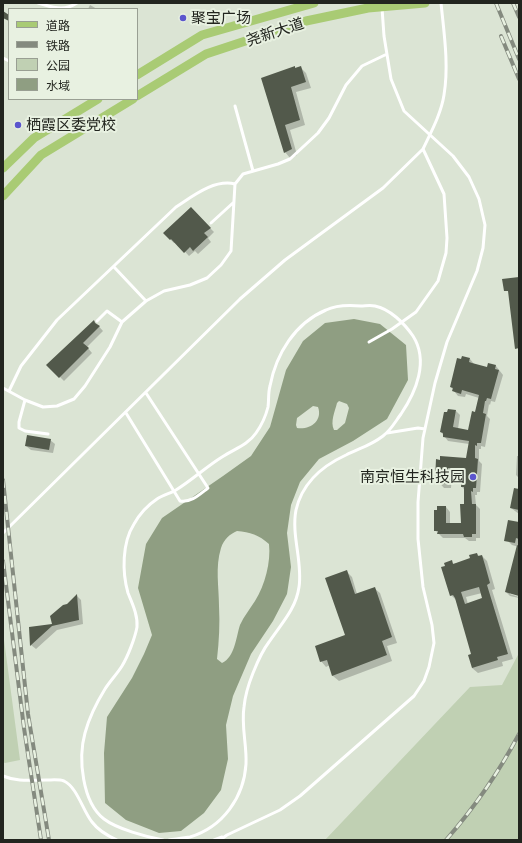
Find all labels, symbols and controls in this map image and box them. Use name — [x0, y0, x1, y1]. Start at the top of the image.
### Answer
legend — [8, 8, 138, 100]
place label: 聚宝广场 — [191, 9, 251, 27]
marker: 聚宝广场 — [178, 13, 188, 23]
street label: 尧新大道 — [244, 14, 306, 50]
text: 道路 — [46, 18, 70, 32]
text: 铁路 — [46, 38, 70, 52]
text: 公园 — [46, 58, 70, 72]
text: 水域 — [46, 78, 70, 92]
place label: 栖霞区委党校 — [26, 116, 116, 134]
marker: 栖霞区委党校 — [13, 120, 23, 130]
place label: 南京恒生科技园 — [360, 468, 465, 486]
marker: 南京恒生科技园 — [468, 472, 478, 482]

